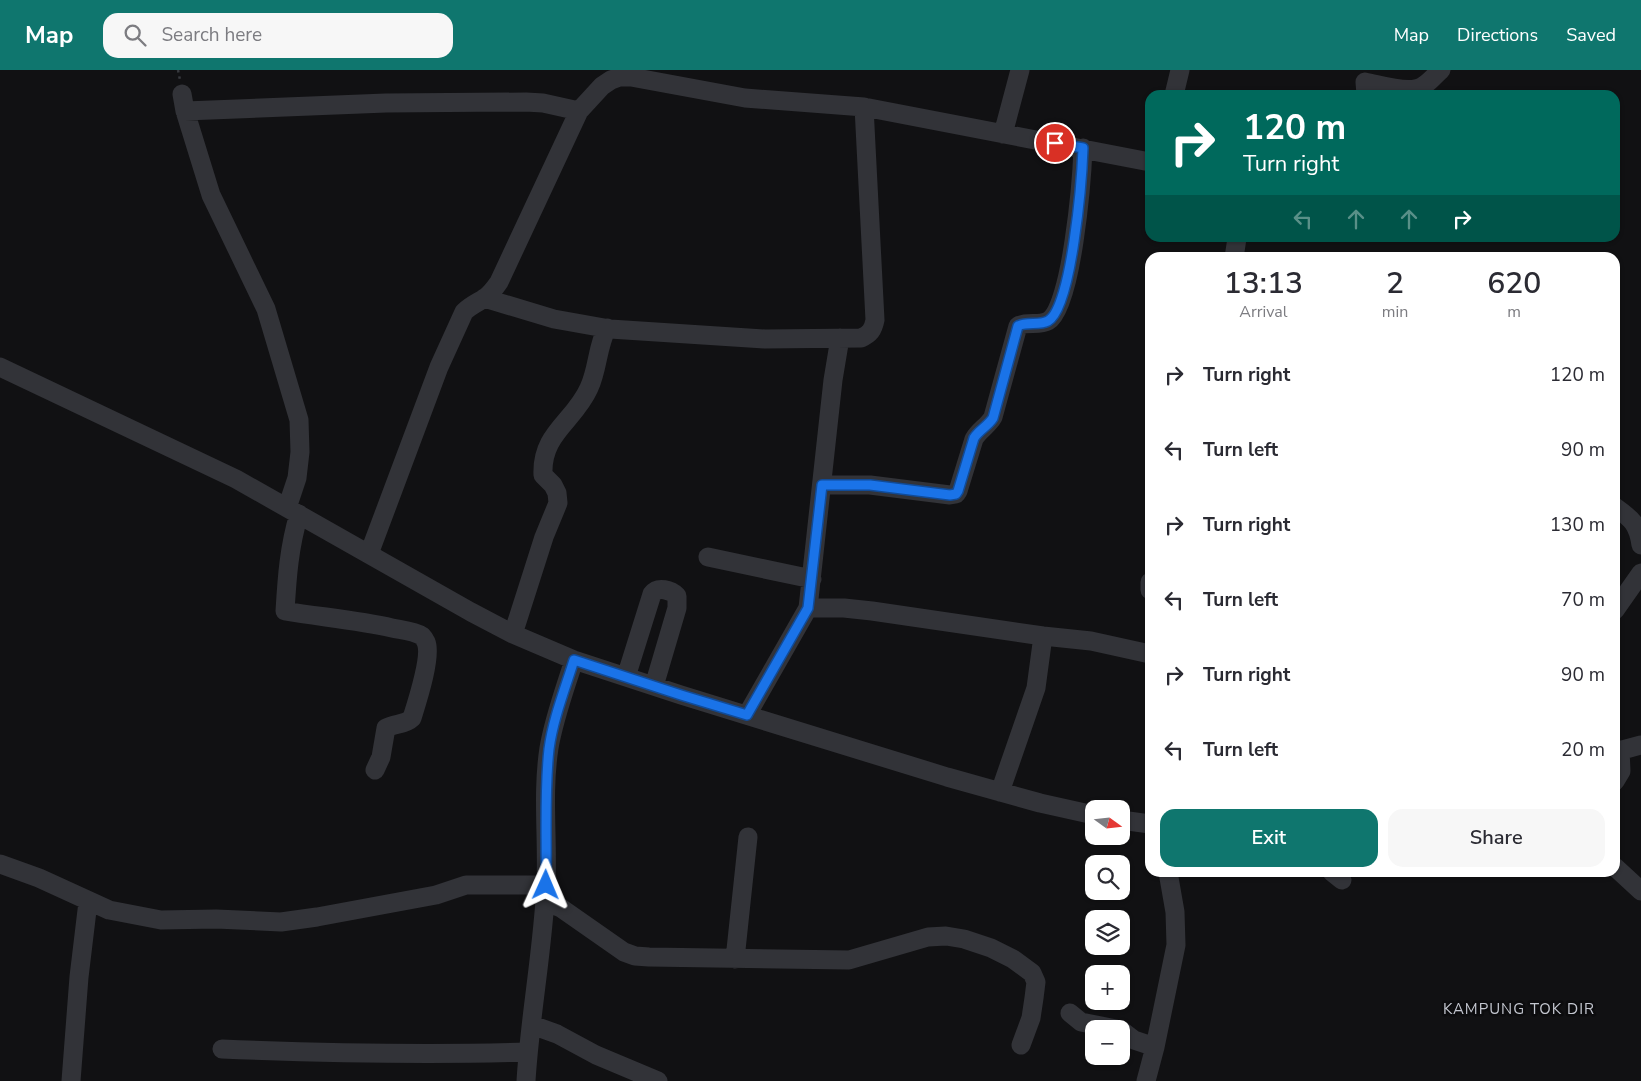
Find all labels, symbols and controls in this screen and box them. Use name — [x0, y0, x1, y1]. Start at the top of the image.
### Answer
search box — [103, 13, 453, 58]
text: Map — [25, 19, 73, 51]
icon: search — [121, 21, 149, 49]
text: Search here — [161, 22, 262, 48]
text: Map — [1394, 23, 1429, 47]
text: Directions — [1457, 23, 1538, 47]
text: Saved — [1566, 23, 1616, 47]
text: 120 m — [1243, 104, 1346, 151]
icon: right — [1160, 110, 1225, 175]
pin — [1034, 122, 1076, 164]
icon: arrive — [1041, 129, 1069, 157]
text: Turn right — [1243, 149, 1339, 179]
icon: left — [1289, 205, 1317, 233]
icon: ahead — [1342, 205, 1370, 233]
icon: ahead — [1395, 205, 1423, 233]
icon: right — [1448, 205, 1476, 233]
text: 13:13 — [1224, 263, 1303, 304]
text: 2 — [1386, 263, 1404, 304]
text: 620 — [1487, 263, 1541, 304]
text: Arrival — [1239, 301, 1287, 323]
text: min — [1382, 301, 1408, 323]
text: m — [1507, 301, 1521, 323]
icon: right — [1160, 361, 1188, 389]
text: Turn right — [1203, 362, 1290, 388]
text: 120 m — [1550, 362, 1605, 388]
icon: left — [1160, 436, 1188, 464]
text: Turn left — [1203, 437, 1278, 463]
text: 90 m — [1561, 437, 1605, 463]
icon: right — [1160, 511, 1188, 539]
text: Turn right — [1203, 512, 1290, 538]
text: 130 m — [1550, 512, 1605, 538]
icon: left — [1160, 586, 1188, 614]
text: Turn left — [1203, 587, 1278, 613]
text: 70 m — [1561, 587, 1605, 613]
icon: right — [1160, 661, 1188, 689]
text: Turn right — [1203, 662, 1290, 688]
text: 90 m — [1561, 662, 1605, 688]
icon: left — [1160, 736, 1188, 764]
text: Turn left — [1203, 737, 1278, 763]
text: 20 m — [1561, 737, 1605, 763]
north arrow — [1085, 800, 1130, 845]
map controls — [1085, 800, 1130, 1065]
button: Exit — [1160, 809, 1378, 867]
button: Share — [1388, 809, 1605, 867]
button: search — [1085, 855, 1130, 900]
position arrow — [519, 858, 571, 910]
button: layers — [1085, 910, 1130, 955]
button: + — [1085, 965, 1130, 1010]
district label: KAMPUNG TOK DIR — [1443, 999, 1595, 1019]
button: − — [1085, 1020, 1130, 1065]

